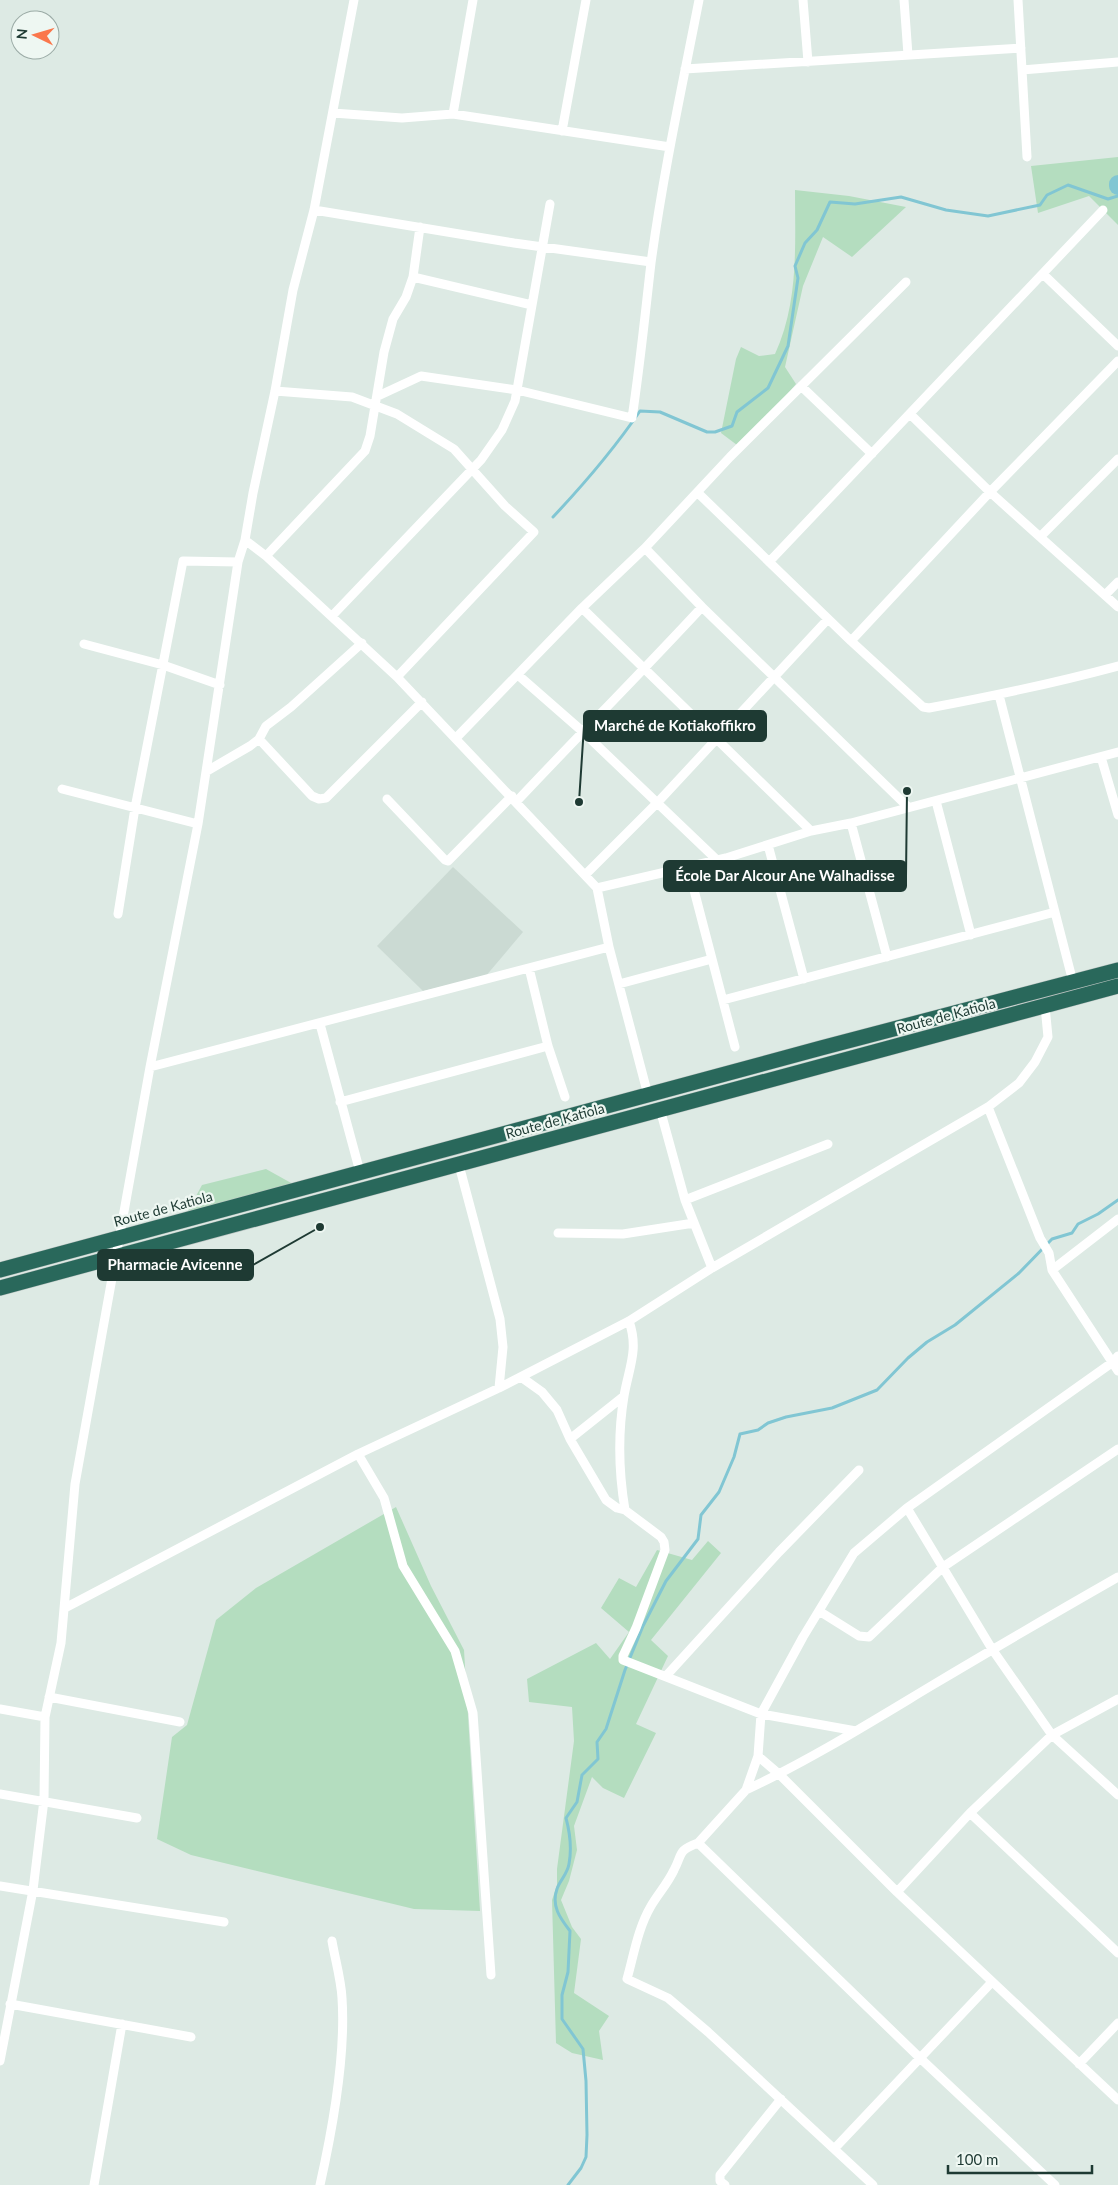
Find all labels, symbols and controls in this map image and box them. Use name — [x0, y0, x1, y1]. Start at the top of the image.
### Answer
north arrow — [10, 10, 60, 60]
text: N — [13, 28, 30, 40]
callout: Marché de Kotiakoffikro — [584, 711, 766, 741]
text: Marché de Kotiakoffikro — [594, 716, 756, 734]
callout: École Dar Alcour Ane Walhadisse — [664, 861, 906, 891]
text: École Dar Alcour Ane Walhadisse — [675, 866, 895, 884]
street label: Route de Katiola — [895, 994, 997, 1037]
street label: Route de Katiola — [504, 1099, 606, 1142]
street label: Route de Katiola — [112, 1187, 214, 1230]
callout: Pharmacie Avicenne — [98, 1250, 253, 1280]
text: Pharmacie Avicenne — [108, 1255, 242, 1273]
scale bar — [948, 2142, 1092, 2174]
text: 100 m — [956, 2150, 998, 2168]

